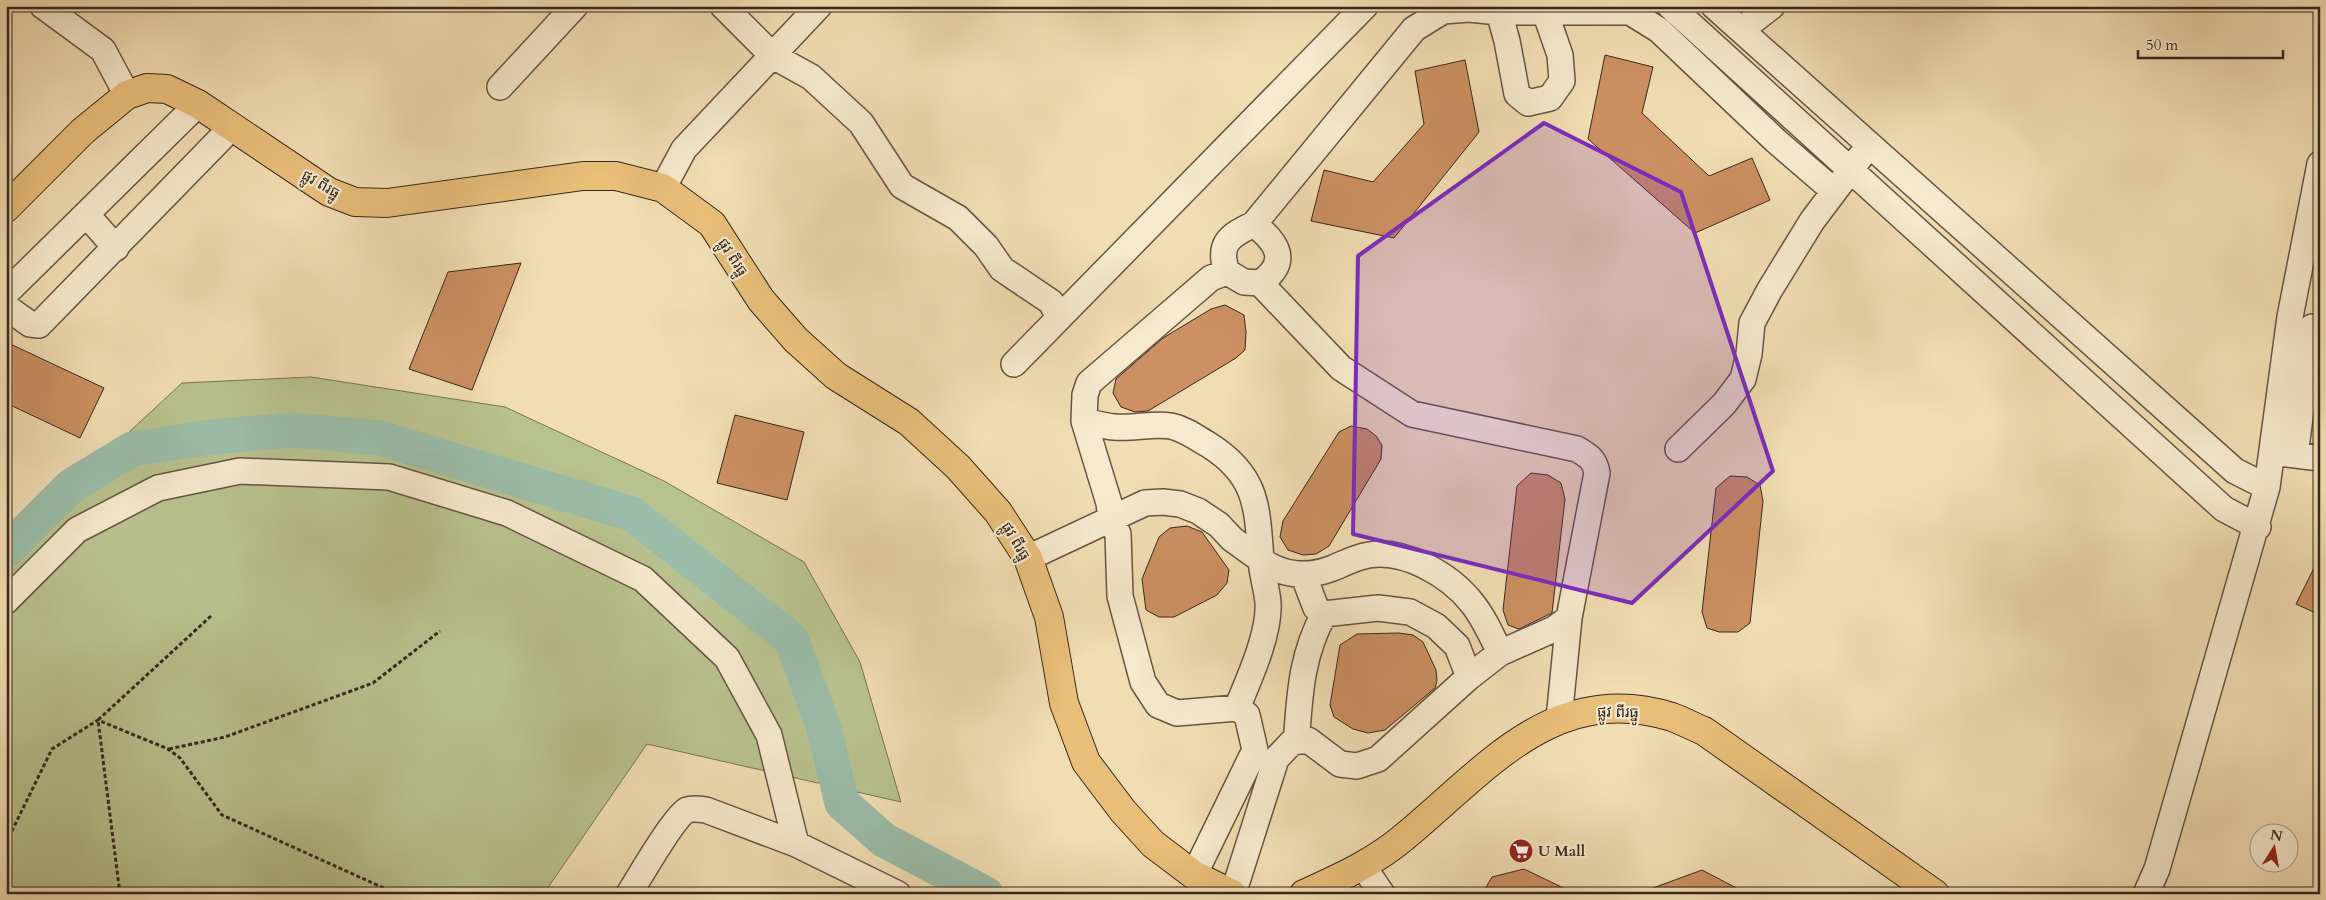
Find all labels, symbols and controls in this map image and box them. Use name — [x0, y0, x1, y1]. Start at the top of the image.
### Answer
scale bar — [2138, 28, 2284, 60]
text: 50 m — [2146, 35, 2178, 55]
street label: ផ្លូវ ពីរធ្នូ — [296, 165, 344, 206]
street label: ផ្លូវ ពីរធ្នូ — [710, 234, 753, 282]
street label: ផ្លូវ ពីរធ្នូ — [994, 518, 1035, 566]
street label: ផ្លូវ ពីរធ្នូ — [1597, 702, 1639, 726]
north arrow — [2248, 822, 2298, 872]
text: N — [2269, 825, 2284, 846]
supermarket icon: U Mall — [1508, 838, 1534, 864]
place label: U Mall — [1538, 841, 1586, 861]

